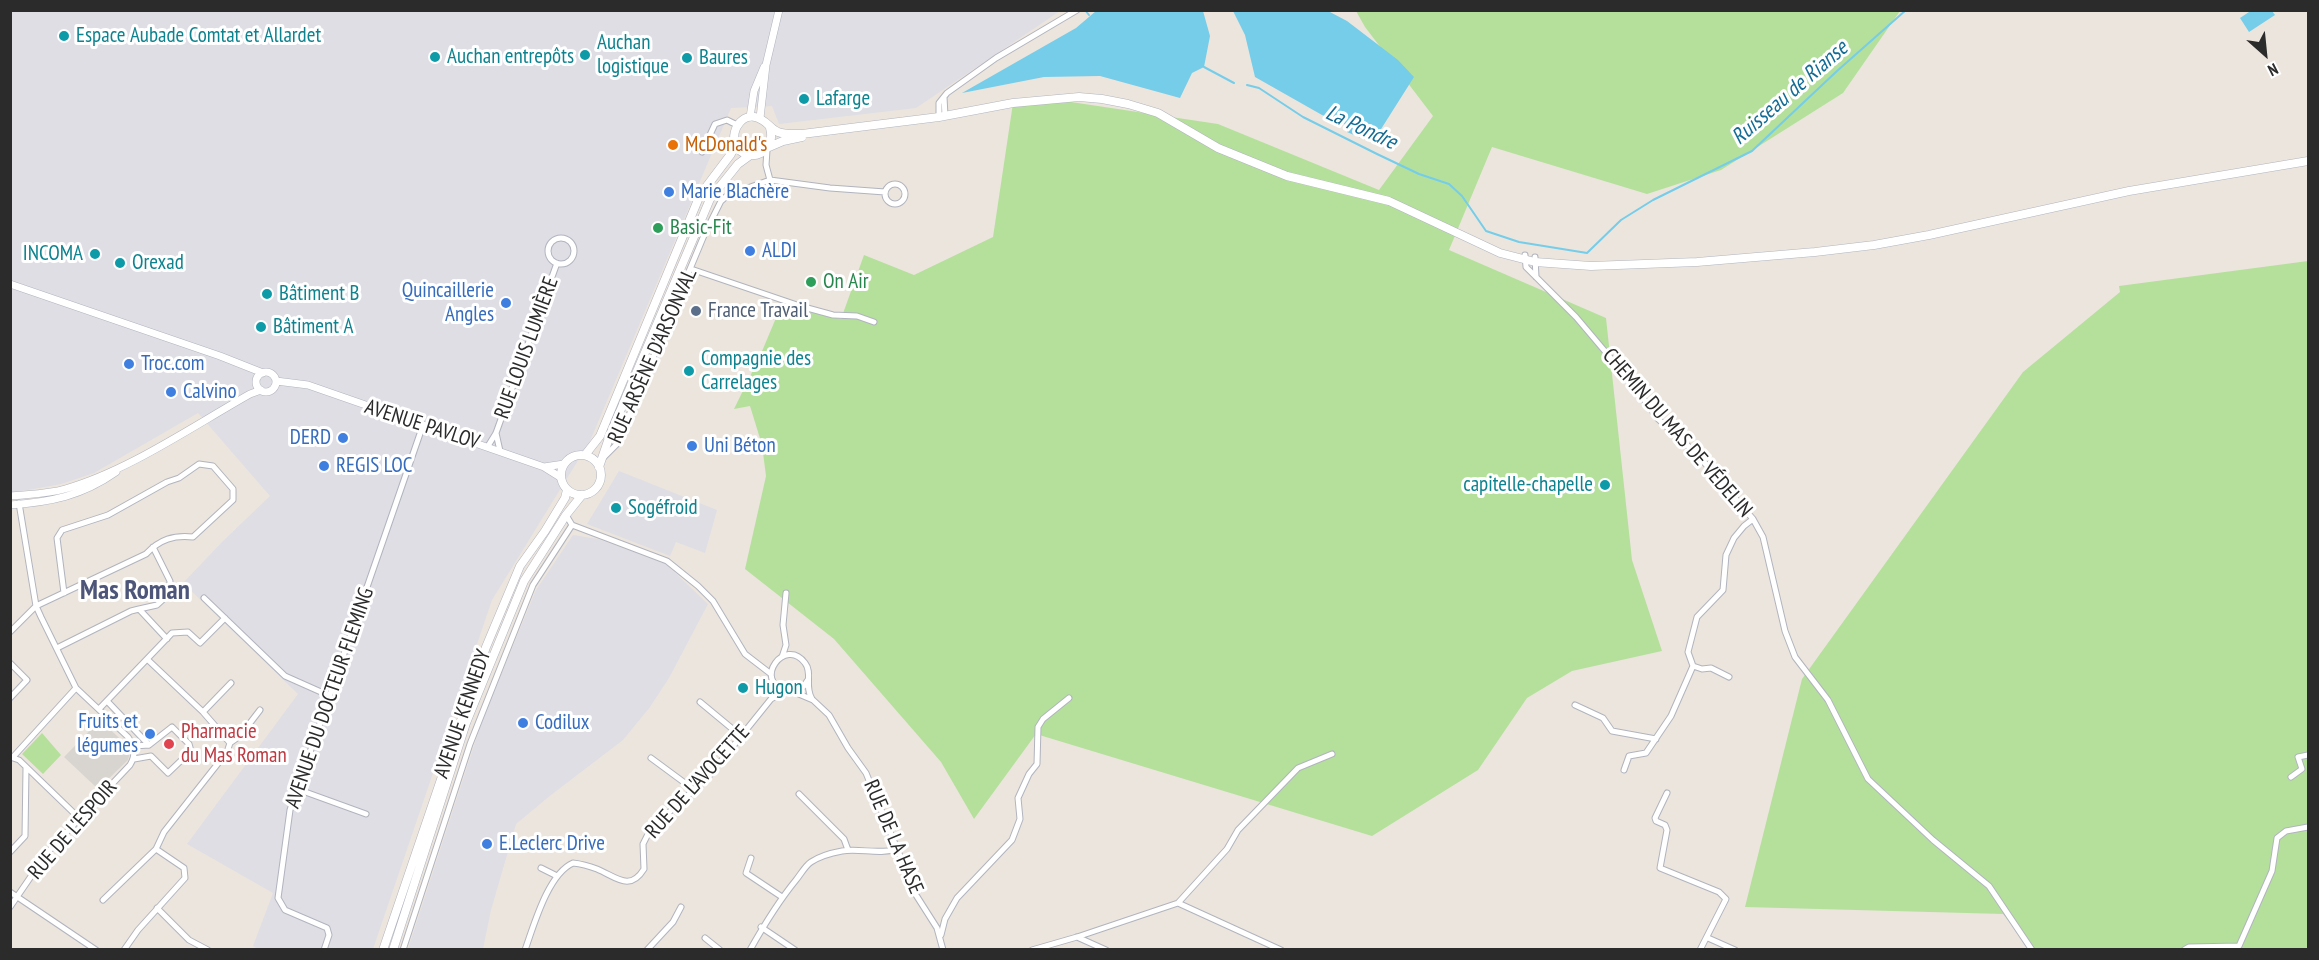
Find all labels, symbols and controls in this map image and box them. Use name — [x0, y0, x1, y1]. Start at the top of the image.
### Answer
place label: Espace Aubade Comtat et Allardet — [76, 23, 321, 49]
north arrow — [2235, 24, 2295, 84]
marker: Espace Aubade Comtat et Allardet — [57, 29, 71, 43]
place label: Auchan logistique — [597, 30, 669, 80]
water label: Ruisseau de Rianse — [1726, 35, 1854, 151]
place label: Auchan entrepôts — [447, 44, 574, 70]
place label: Baures — [699, 45, 748, 71]
marker: Auchan logistique — [578, 48, 592, 62]
marker: Auchan entrepôts — [428, 50, 442, 64]
marker: Baures — [680, 51, 694, 65]
text: N — [2265, 59, 2282, 81]
place label: Lafarge — [816, 86, 870, 112]
marker: Lafarge — [797, 92, 811, 106]
water label: La Pondre — [1321, 100, 1401, 156]
place label: McDonald's — [685, 132, 767, 158]
marker: McDonald's — [666, 138, 680, 152]
place label: Marie Blachère — [681, 179, 789, 205]
marker: Marie Blachère — [662, 185, 676, 199]
place label: Basic-Fit — [670, 215, 732, 241]
marker: Basic-Fit — [651, 221, 665, 235]
place label: ALDI — [762, 238, 797, 264]
place label: INCOMA — [23, 241, 83, 267]
marker: ALDI — [743, 244, 757, 258]
marker: INCOMA — [88, 247, 102, 261]
place label: Orexad — [132, 250, 184, 276]
marker: Orexad — [113, 256, 127, 270]
street label: RUE ARSÈNE D'ARSONVAL — [603, 265, 703, 447]
place label: On Air — [823, 269, 868, 295]
street label: RUE LOUIS LUMIÈRE — [490, 274, 564, 422]
marker: On Air — [804, 275, 818, 289]
place label: Quincaillerie Angles — [402, 278, 494, 328]
place label: Bâtiment B — [279, 281, 359, 307]
marker: Bâtiment B — [260, 287, 274, 301]
marker: Quincaillerie Angles — [499, 296, 513, 310]
place label: France Travail — [708, 298, 808, 324]
marker: France Travail — [689, 304, 703, 318]
place label: Bâtiment A — [273, 314, 353, 340]
marker: Bâtiment A — [254, 320, 268, 334]
street label: CHEMIN DU MAS DE VÉDELIN — [1597, 344, 1757, 522]
place label: Compagnie des Carrelages — [701, 346, 811, 396]
place label: Troc.com — [141, 351, 205, 377]
marker: Troc.com — [122, 357, 136, 371]
marker: Compagnie des Carrelages — [682, 364, 696, 378]
place label: Calvino — [183, 379, 237, 405]
marker: Calvino — [164, 385, 178, 399]
street label: AVENUE PAVLOV — [362, 395, 482, 455]
place label: DERD — [290, 425, 331, 451]
marker: DERD — [336, 431, 350, 445]
place label: Uni Béton — [704, 433, 776, 459]
marker: Uni Béton — [685, 439, 699, 453]
place label: REGIS LOC — [336, 453, 412, 479]
marker: REGIS LOC — [317, 459, 331, 473]
place label: capitelle-chapelle — [1463, 472, 1593, 498]
marker: capitelle-chapelle — [1598, 478, 1612, 492]
place label: Sogéfroid — [628, 495, 698, 521]
marker: Sogéfroid — [609, 501, 623, 515]
district label: Mas Roman — [80, 575, 190, 607]
street label: AVENUE DU DOCTEUR FLEMING — [280, 584, 380, 812]
street label: AVENUE KENNEDY — [429, 646, 497, 782]
place label: Hugon — [755, 675, 803, 701]
marker: Hugon — [736, 681, 750, 695]
place label: Fruits et légumes — [77, 709, 138, 759]
place label: Codilux — [535, 710, 589, 736]
marker: Codilux — [516, 716, 530, 730]
place label: Pharmacie du Mas Roman — [181, 719, 287, 769]
street label: RUE DE L'AVOCETTE — [640, 720, 756, 844]
marker: Fruits et légumes — [143, 727, 157, 741]
marker: Pharmacie du Mas Roman — [162, 737, 176, 751]
street label: RUE DE L'ESPOIR — [23, 775, 123, 885]
street label: RUE DE LA HASE — [858, 776, 928, 898]
place label: E.Leclerc Drive — [499, 831, 605, 857]
marker: E.Leclerc Drive — [480, 837, 494, 851]

